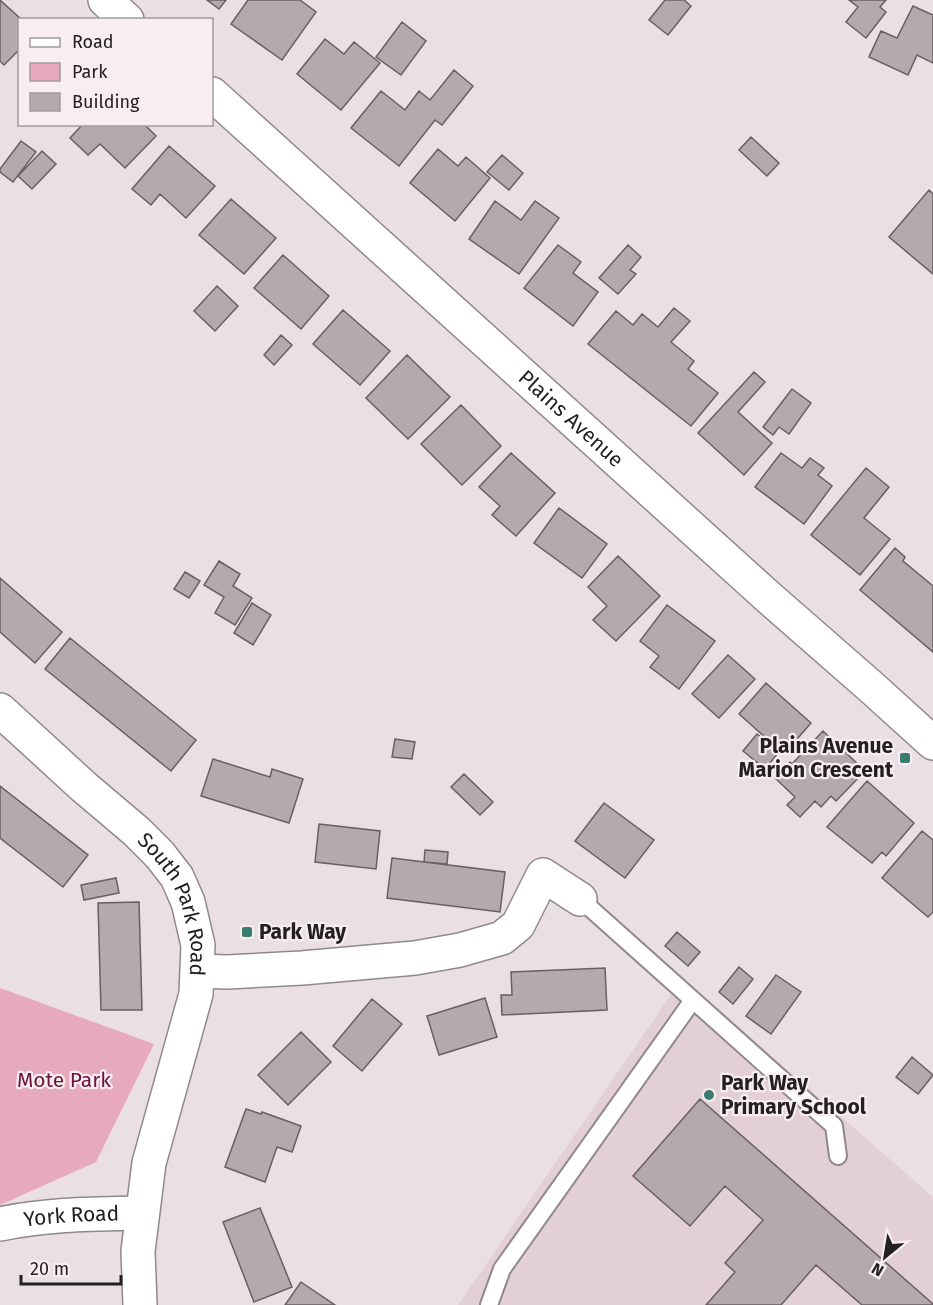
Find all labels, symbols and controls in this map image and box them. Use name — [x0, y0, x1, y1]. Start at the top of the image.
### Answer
legend — [18, 18, 213, 126]
text: Road — [72, 31, 114, 53]
text: Park — [72, 61, 108, 83]
text: Building — [72, 91, 140, 113]
street label: Plains Avenue — [513, 364, 629, 473]
place label: Plains Avenue Marion Crescent — [738, 733, 894, 783]
marker: Plains Avenue Marion Crescent — [898, 751, 912, 765]
street label: South Park Road — [132, 827, 211, 977]
place label: Park Way — [259, 919, 346, 945]
marker: Park Way — [240, 925, 254, 939]
park label: Mote Park — [17, 1067, 111, 1093]
place label: Park Way Primary School — [721, 1070, 867, 1120]
marker: Park Way Primary School — [702, 1088, 716, 1102]
street label: York Road — [22, 1200, 119, 1233]
north arrow — [855, 1227, 915, 1287]
scale bar — [21, 1248, 122, 1286]
text: 20 m — [30, 1258, 69, 1280]
text: N — [868, 1259, 887, 1280]

